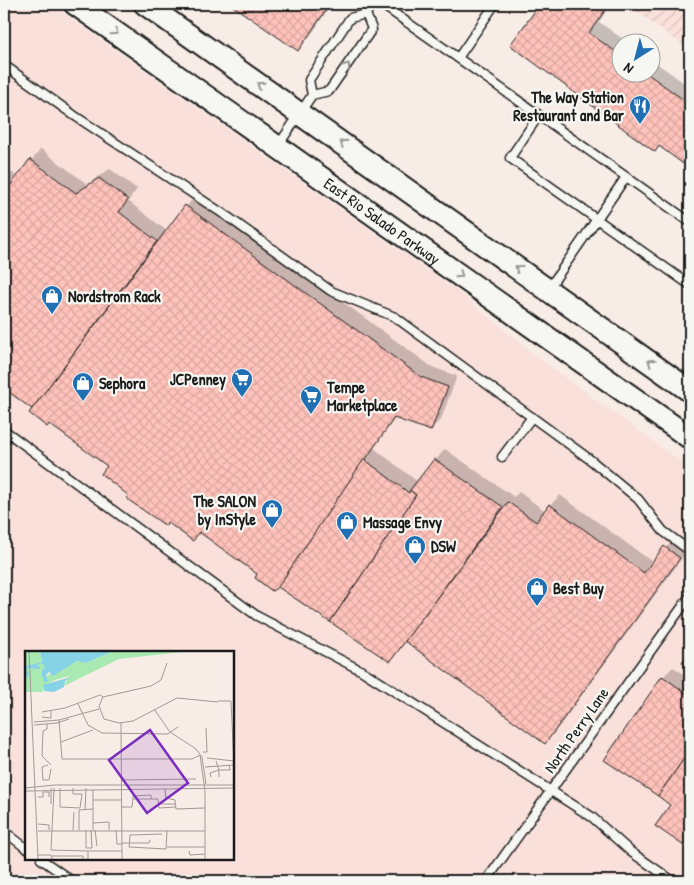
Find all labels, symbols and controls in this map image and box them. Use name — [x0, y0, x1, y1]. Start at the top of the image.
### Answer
one-way arrow — [109, 26, 119, 35]
north arrow — [612, 32, 662, 82]
text: N — [619, 59, 637, 79]
one-way arrow — [341, 62, 350, 72]
one-way arrow — [256, 82, 266, 91]
place label: The Way Station Restaurant and Bar — [513, 86, 625, 126]
restaurant icon: The Way Station Restaurant and Bar — [628, 94, 652, 125]
one-way arrow — [339, 140, 349, 149]
street label: East Rio Salado Parkway — [320, 172, 445, 270]
one-way arrow — [515, 265, 524, 274]
one-way arrow — [454, 269, 464, 278]
shop icon: Nordstrom Rack — [40, 284, 64, 315]
place label: Nordstrom Rack — [68, 285, 161, 307]
one-way arrow — [647, 359, 656, 369]
supermarket icon: JCPenney — [230, 367, 254, 398]
place label: JCPenney — [170, 368, 226, 391]
shop icon: Sephora — [71, 371, 95, 402]
place label: Sephora — [99, 372, 146, 395]
place label: Tempe Marketplace — [326, 376, 398, 417]
supermarket icon: Tempe Marketplace — [299, 384, 323, 415]
place label: The SALON by InStyle — [192, 490, 257, 531]
shop icon: The SALON by InStyle — [260, 498, 284, 529]
shop icon: Massage Envy — [335, 510, 359, 541]
place label: Massage Envy — [363, 511, 442, 534]
shop icon: DSW — [403, 534, 427, 565]
place label: DSW — [431, 535, 456, 557]
shop icon: Best Buy — [525, 576, 549, 607]
place label: Best Buy — [553, 577, 604, 600]
inset map — [25, 651, 234, 860]
street label: North Perry Lane — [538, 682, 614, 777]

